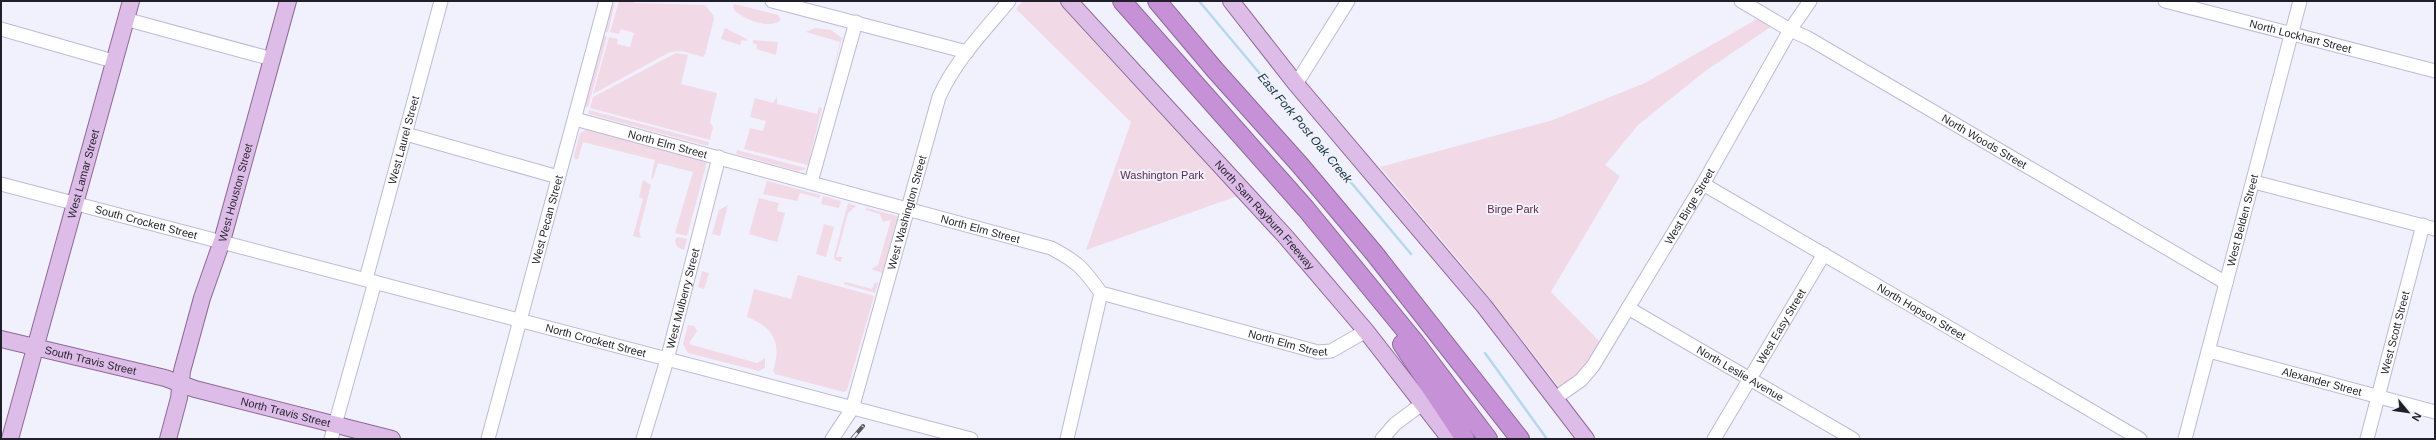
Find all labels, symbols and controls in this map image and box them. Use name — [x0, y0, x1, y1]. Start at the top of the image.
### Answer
street label: North Lockhart Street — [2248, 17, 2353, 55]
water label: East Fork Post Oak Creek — [1255, 70, 1356, 187]
street label: West Laurel Street — [386, 94, 421, 185]
street label: North Woods Street — [1940, 112, 2029, 171]
street label: West Lamar Street — [65, 128, 101, 220]
street label: North Elm Street — [627, 128, 709, 161]
street label: West Houston Street — [216, 142, 255, 243]
street label: West Washington Street — [885, 154, 928, 271]
street label: North Sam Rayburn Freeway — [1213, 158, 1317, 272]
street label: West Birge Street — [1662, 166, 1717, 246]
park label: Washington Park — [1120, 169, 1204, 181]
street label: West Belden Street — [2225, 173, 2260, 268]
street label: West Pecan Street — [529, 174, 565, 266]
street label: South Crockett Street — [94, 203, 199, 241]
park label: Birge Park — [1487, 203, 1539, 215]
street label: North Elm Street — [940, 212, 1021, 245]
street label: West Mulberry Street — [664, 247, 701, 350]
street label: North Hopson Street — [1875, 281, 1968, 342]
street label: West Easy Street — [1754, 287, 1808, 366]
street label: West Scott Street — [2378, 290, 2411, 375]
street label: North Crockett Street — [544, 321, 647, 359]
street label: North Elm Street — [1247, 327, 1328, 358]
street label: North Leslie Avenue — [1695, 343, 1786, 403]
street label: South Travis Street — [44, 344, 137, 377]
street label: Alexander Street — [2281, 365, 2363, 398]
north arrow — [2388, 392, 2428, 432]
street label: North Travis Street — [240, 395, 332, 429]
text: N — [2410, 410, 2424, 423]

